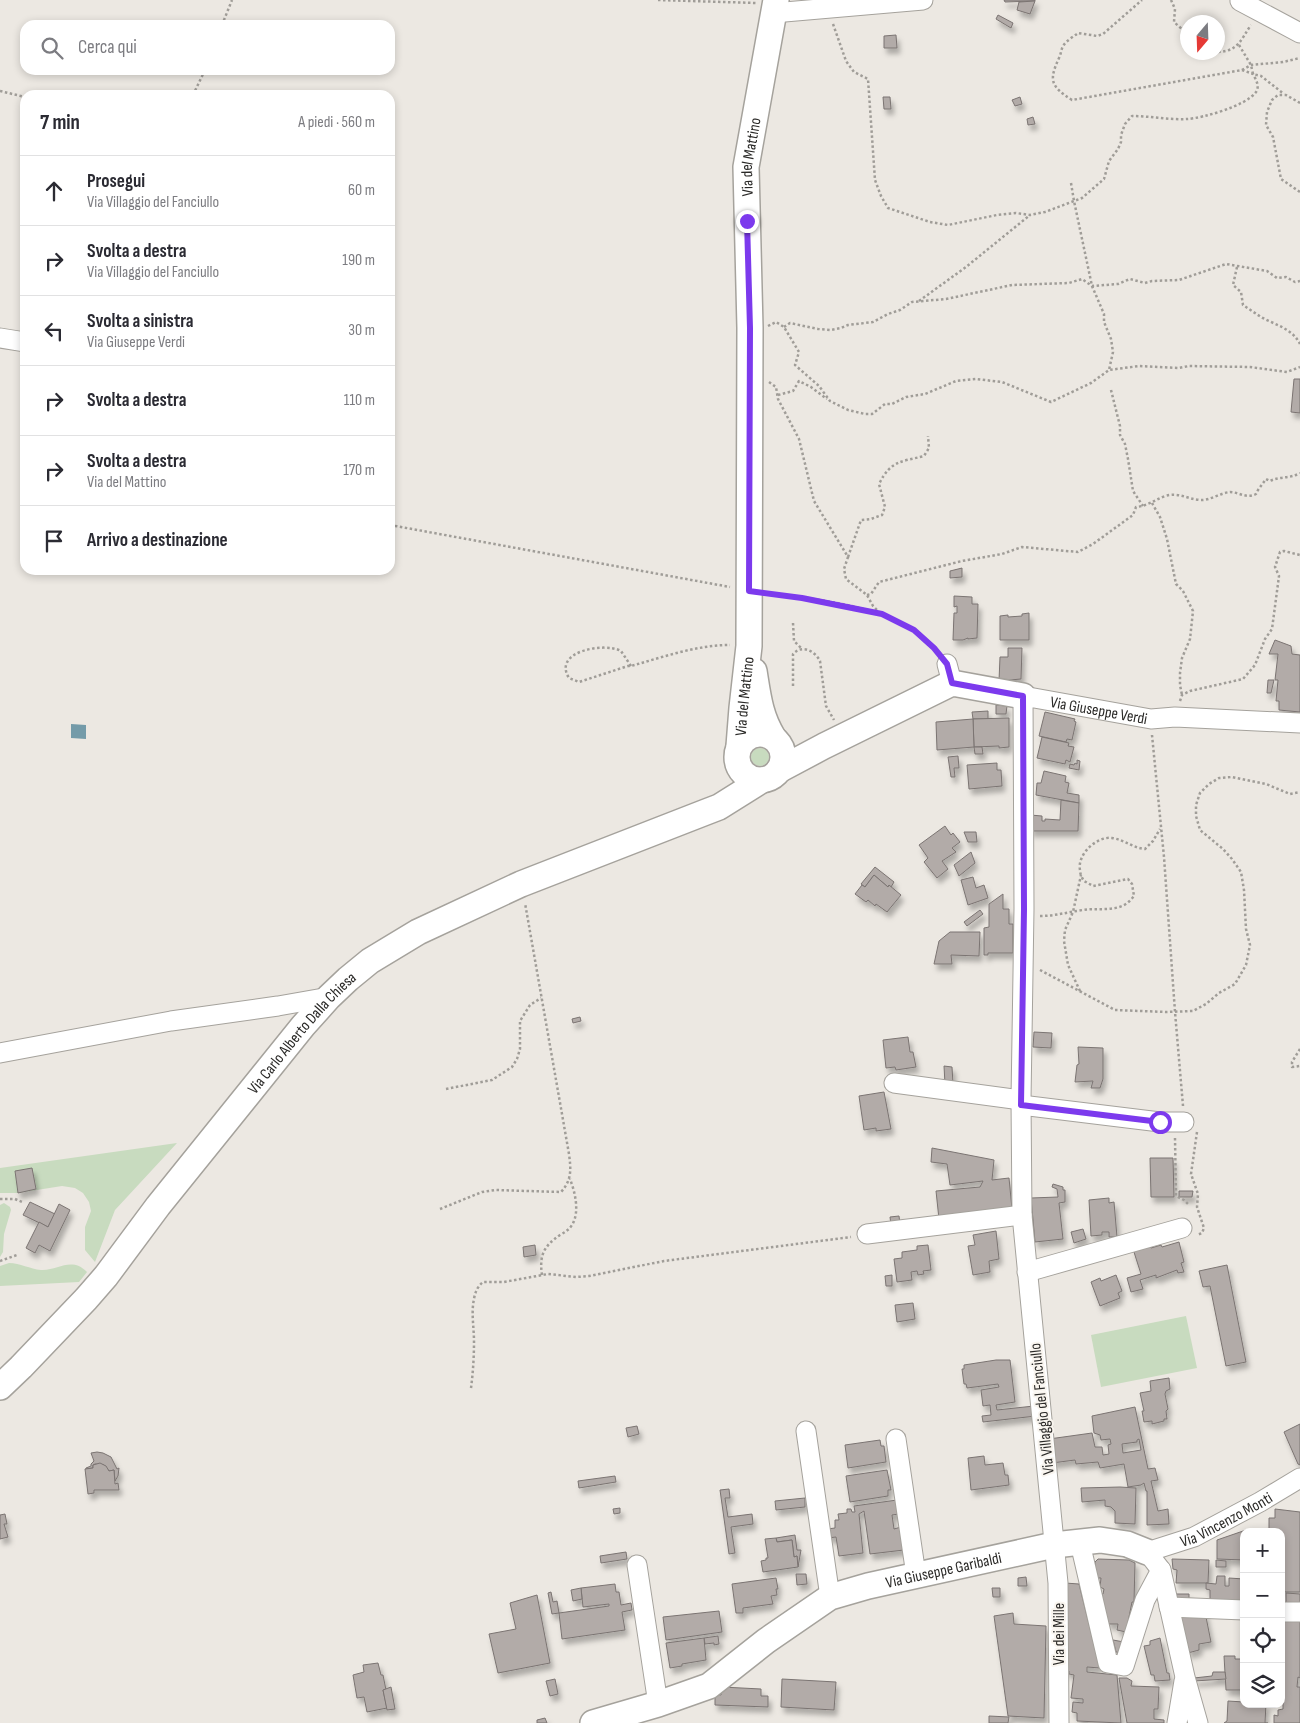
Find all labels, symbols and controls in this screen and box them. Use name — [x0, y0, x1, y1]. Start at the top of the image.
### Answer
north arrow — [1180, 15, 1225, 60]
search box — [20, 20, 395, 75]
icon: search — [38, 34, 66, 62]
text: Cerca qui — [78, 36, 137, 59]
text: 7 min — [40, 110, 80, 135]
text: A piedi · 560 m — [298, 113, 375, 132]
street label: Via del Mattino — [738, 116, 766, 197]
text: Prosegui — [87, 170, 145, 193]
icon: ahead — [40, 177, 68, 205]
text: 60 m — [348, 181, 375, 200]
text: Via Villaggio del Fanciullo — [87, 193, 219, 212]
route end — [736, 210, 759, 233]
text: Svolta a destra — [87, 240, 187, 263]
icon: right — [40, 247, 68, 275]
text: 190 m — [342, 251, 375, 270]
text: Via Villaggio del Fanciullo — [87, 263, 219, 282]
text: Svolta a sinistra — [87, 310, 194, 333]
icon: left — [40, 317, 68, 345]
text: 30 m — [348, 321, 375, 340]
text: Via Giuseppe Verdi — [87, 333, 185, 352]
icon: right — [40, 387, 68, 415]
text: Svolta a destra — [87, 389, 187, 412]
text: 110 m — [344, 391, 375, 410]
text: Svolta a destra — [87, 450, 187, 473]
icon: right — [40, 457, 68, 485]
text: 170 m — [343, 461, 375, 480]
text: Via del Mattino — [87, 473, 166, 492]
icon: arrive — [40, 527, 68, 555]
text: Arrivo a destinazione — [87, 529, 228, 552]
street label: Via del Mattino — [732, 656, 759, 737]
street label: Via Giuseppe Verdi — [1049, 693, 1149, 729]
street label: Via Carlo Alberto Dalla Chiesa — [244, 968, 360, 1098]
route start — [1149, 1111, 1172, 1134]
street label: Via Villaggio del Fanciullo — [1026, 1342, 1059, 1476]
street label: Via Vincenzo Monti — [1178, 1489, 1276, 1552]
map controls — [1240, 1528, 1285, 1708]
button: + — [1240, 1528, 1285, 1573]
street label: Via Giuseppe Garibaldi — [884, 1549, 1004, 1593]
button: − — [1240, 1573, 1285, 1618]
street label: Via dei Mille — [1050, 1603, 1069, 1665]
button: locate — [1240, 1618, 1285, 1663]
button: layers — [1240, 1663, 1285, 1708]

